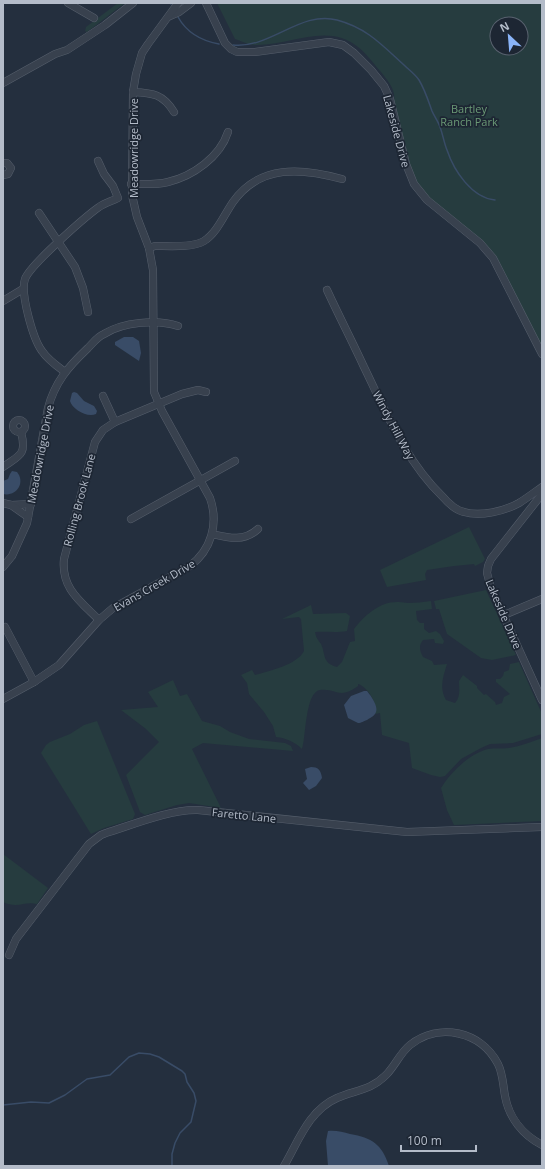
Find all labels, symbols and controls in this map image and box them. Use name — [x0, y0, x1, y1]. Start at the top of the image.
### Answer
north arrow — [489, 16, 529, 56]
text: N — [497, 18, 512, 35]
street label: Lakeside Drive — [380, 93, 414, 169]
street label: Meadowridge Drive — [126, 98, 141, 198]
park label: Bartley Ranch Park — [440, 101, 498, 129]
street label: Windy Hill Way — [370, 388, 419, 462]
street label: Meadowridge Drive — [23, 403, 57, 505]
street label: Rolling Brook Lane — [59, 452, 99, 548]
street label: Evans Creek Drive — [110, 556, 198, 614]
street label: Lakeside Drive — [483, 577, 525, 651]
street label: Faretto Lane — [211, 804, 277, 826]
scale bar — [401, 1127, 476, 1153]
text: 100 m — [407, 1132, 442, 1149]

